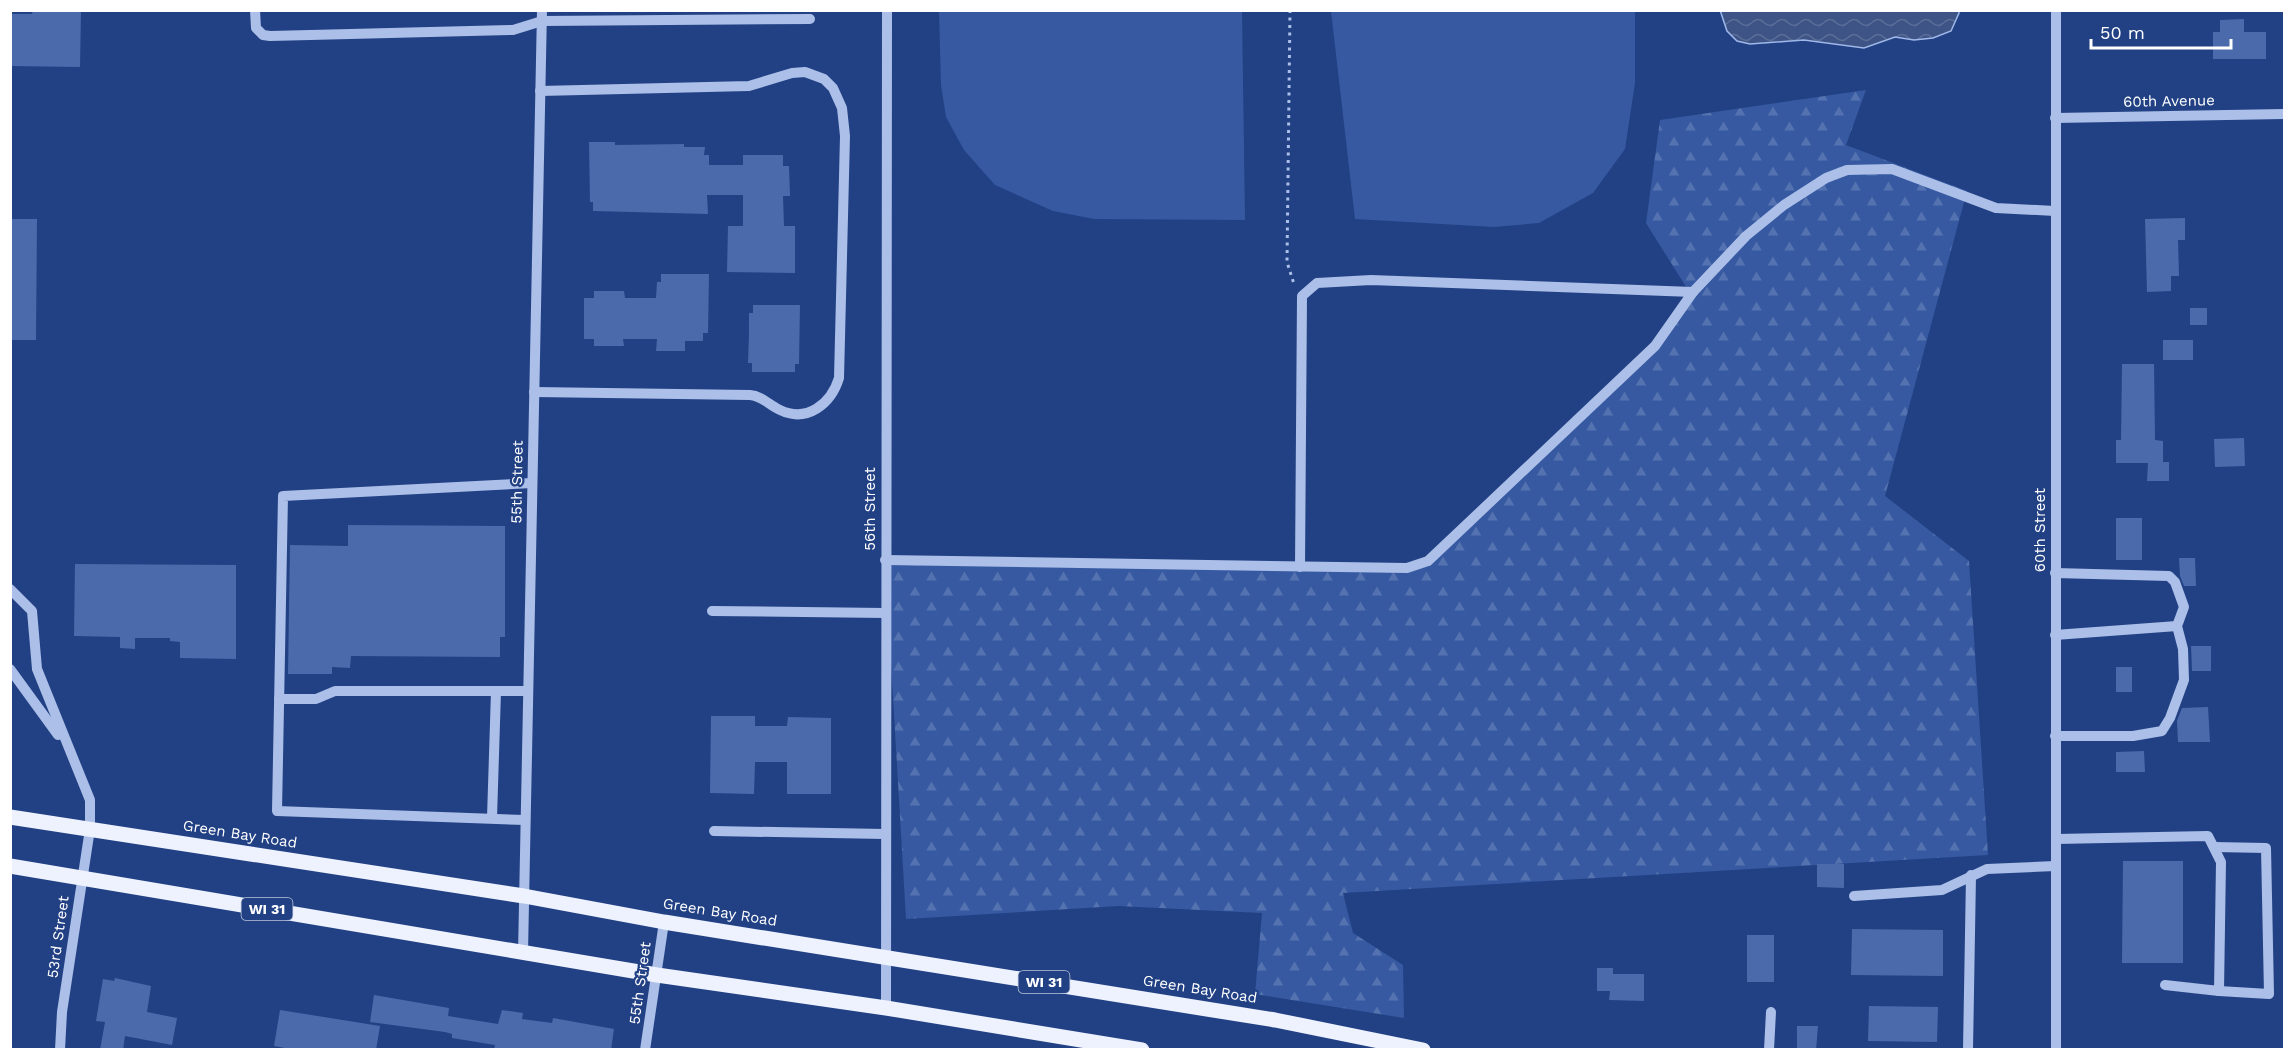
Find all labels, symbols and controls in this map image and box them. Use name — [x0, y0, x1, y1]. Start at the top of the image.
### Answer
scale bar — [2091, 12, 2230, 50]
text: 50 m — [2100, 22, 2145, 43]
street label: 60th Avenue — [2123, 91, 2215, 111]
street label: 55th Street — [507, 439, 527, 524]
street label: 56th Street — [861, 466, 879, 551]
street label: 60th Street — [2031, 487, 2049, 572]
street label: Green Bay Road — [182, 816, 298, 852]
street label: 53rd Street — [43, 894, 73, 979]
street label: Green Bay Road — [662, 894, 778, 930]
road number: WI 31 — [242, 898, 292, 920]
street label: 55th Street — [625, 940, 655, 1025]
road number: WI 31 — [1018, 971, 1070, 993]
street label: Green Bay Road — [1142, 971, 1258, 1007]

